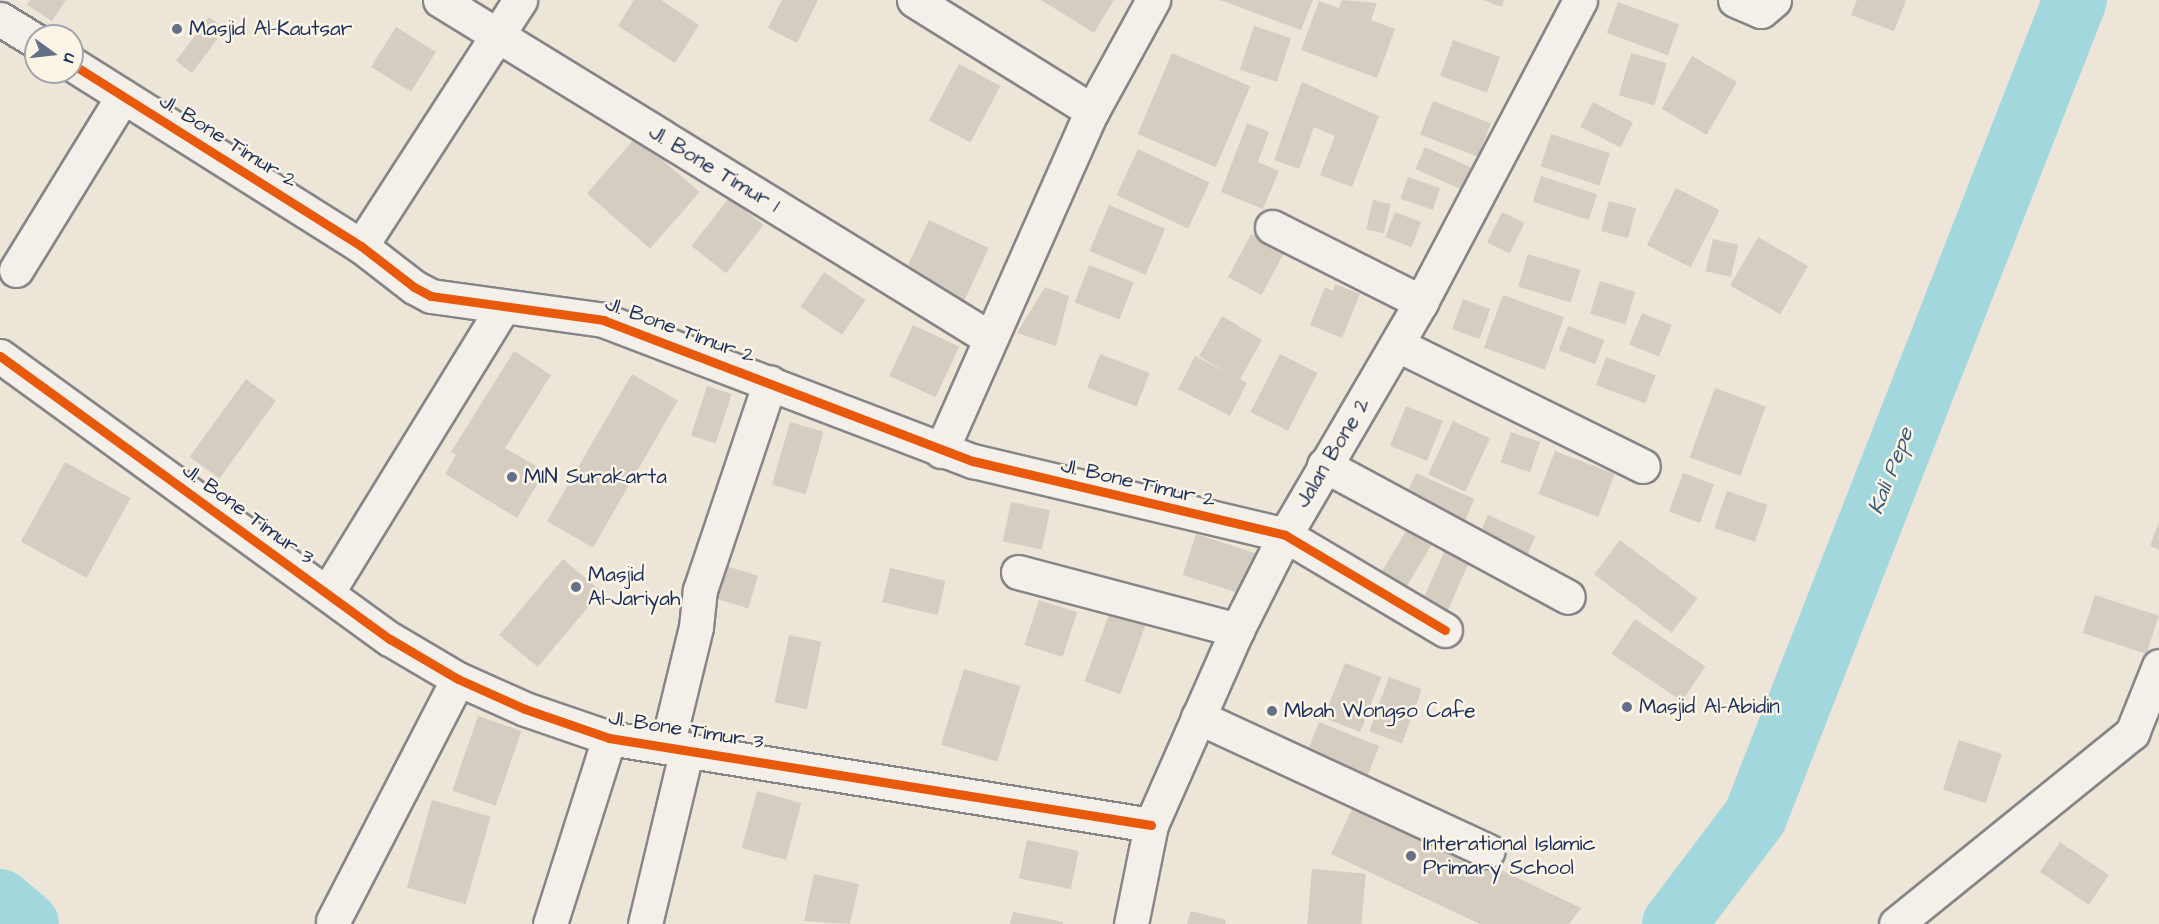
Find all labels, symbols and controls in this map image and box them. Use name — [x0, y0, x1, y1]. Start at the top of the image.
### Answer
place label: Masjid Al-Kautsar — [189, 16, 352, 42]
marker: Masjid Al-Kautsar — [170, 22, 184, 36]
north arrow — [24, 24, 84, 84]
text: U — [58, 51, 81, 65]
street label: Jl. Bone Timur 2 — [154, 88, 302, 194]
street label: Jl. Bone Timur 1 — [644, 120, 784, 218]
street label: Jl. Bone Timur 2 — [601, 291, 759, 369]
street label: Jalan Bone 2 — [1290, 393, 1376, 513]
water label: Kali Pepe — [1863, 424, 1919, 518]
street label: Jl. Bone Timur 2 — [1058, 453, 1218, 513]
street label: Jl. Bone Timur 3 — [177, 458, 319, 570]
place label: MIN Surakarta — [524, 464, 667, 490]
marker: MIN Surakarta — [505, 470, 519, 484]
place label: Masjid Al-Jariyah — [588, 562, 680, 612]
marker: Masjid Al-Jariyah — [569, 580, 583, 594]
place label: Masjid Al-Abidin — [1639, 694, 1780, 720]
place label: Mbah Wongso Cafe — [1284, 698, 1476, 724]
marker: Masjid Al-Abidin — [1620, 700, 1634, 714]
marker: Mbah Wongso Cafe — [1265, 704, 1279, 718]
street label: Jl. Bone Timur 3 — [607, 705, 765, 755]
place label: Interational Islamic Primary School — [1423, 831, 1596, 881]
marker: Interational Islamic Primary School — [1404, 849, 1418, 863]

